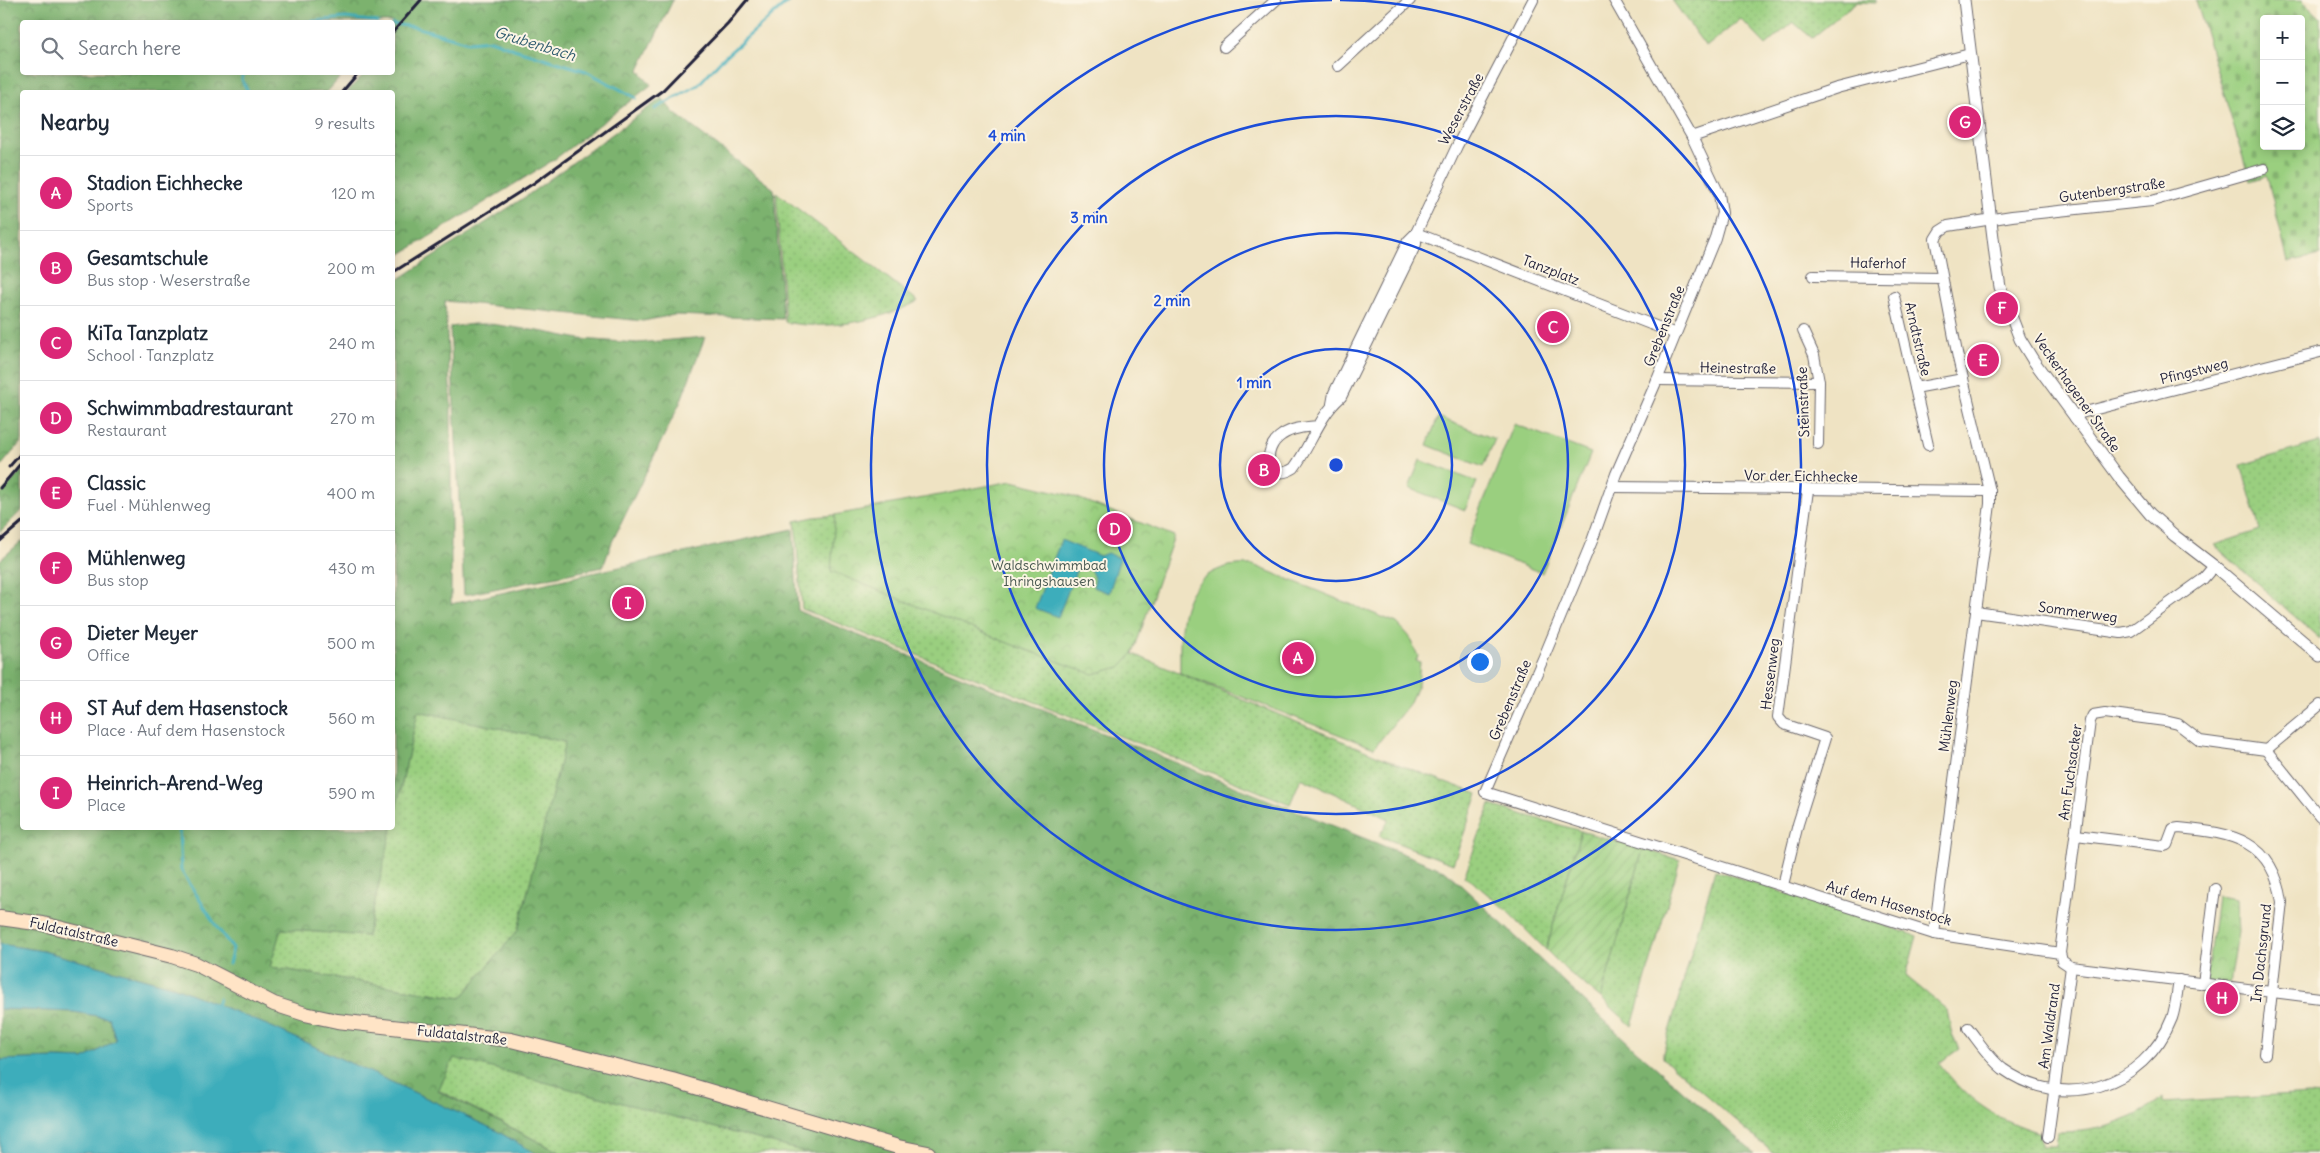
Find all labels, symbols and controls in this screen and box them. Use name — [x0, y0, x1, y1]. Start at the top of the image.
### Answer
map controls — [2260, 15, 2305, 150]
button: + — [2260, 15, 2305, 60]
search box — [20, 20, 395, 75]
water label: Grubenbach — [492, 22, 578, 65]
icon: search — [38, 34, 66, 62]
text: Search here — [78, 36, 181, 60]
button: − — [2260, 60, 2305, 105]
street label: Weserstraße — [1434, 70, 1488, 148]
pin: G — [1949, 103, 1981, 141]
button: layers — [2260, 105, 2305, 150]
text: Nearby — [40, 109, 110, 136]
text: 9 results — [314, 113, 375, 133]
text: 4 min — [988, 126, 1026, 145]
text: Stadion Eichhecke — [87, 171, 243, 195]
street label: Gutenbergstraße — [2058, 174, 2166, 206]
text: A — [51, 183, 61, 203]
text: 120 m — [332, 183, 375, 203]
text: Sports — [87, 195, 133, 215]
text: 3 min — [1070, 208, 1108, 227]
text: Gesamtschule — [87, 246, 208, 270]
street label: Tanzplatz — [1520, 251, 1582, 289]
street label: Haferhof — [1850, 254, 1907, 272]
text: B — [51, 258, 61, 278]
text: 200 m — [327, 258, 375, 278]
text: Bus stop · Weserstraße — [87, 270, 250, 290]
street label: Grebenstraße — [1640, 283, 1688, 369]
pin: F — [1986, 289, 2018, 327]
text: 2 min — [1154, 291, 1191, 310]
street label: Arndtstraße — [1901, 300, 1935, 378]
pin: C — [1537, 308, 1569, 346]
text: KiTa Tanzplatz — [87, 321, 208, 345]
street label: Veckerhagener Straße — [2029, 330, 2125, 456]
text: C — [51, 333, 61, 353]
text: 240 m — [329, 333, 375, 353]
pin: E — [1967, 341, 1999, 379]
text: School · Tanzplatz — [87, 345, 214, 365]
street label: Pfingstweg — [2158, 354, 2230, 388]
street label: Heinestraße — [1700, 358, 1776, 378]
street label: Steinstraße — [1793, 366, 1813, 438]
text: 1 min — [1237, 373, 1272, 392]
text: Schwimmbadrestaurant — [87, 396, 293, 420]
text: D — [50, 408, 62, 428]
text: 270 m — [330, 408, 375, 428]
text: Restaurant — [87, 420, 167, 440]
pin: B — [1248, 451, 1280, 489]
centre of rings — [1327, 456, 1345, 474]
street label: Vor der Eichhecke — [1744, 466, 1858, 486]
text: Classic — [87, 471, 146, 495]
text: E — [51, 483, 61, 503]
text: 400 m — [327, 483, 375, 503]
text: Fuel · Mühlenweg — [87, 495, 211, 515]
pin: D — [1099, 510, 1131, 548]
text: Mühlenweg — [87, 546, 186, 570]
park label: Waldschwimmbad Ihringshausen — [991, 556, 1107, 590]
text: F — [51, 558, 61, 578]
text: 430 m — [328, 558, 375, 578]
text: Bus stop — [87, 570, 149, 590]
pin: I — [612, 584, 644, 622]
street label: Sommerweg — [2037, 598, 2119, 626]
text: Dieter Meyer — [87, 621, 198, 645]
text: G — [50, 633, 62, 653]
text: 500 m — [327, 633, 375, 653]
street label: Hessenweg — [1757, 637, 1783, 711]
pin: A — [1282, 639, 1314, 677]
text: Office — [87, 645, 130, 665]
your location — [1467, 649, 1493, 675]
street label: Grebenstraße — [1485, 657, 1535, 743]
street label: Mühlenweg — [1935, 679, 1961, 753]
text: ST Auf dem Hasenstock — [87, 696, 288, 720]
text: H — [50, 708, 62, 728]
text: 560 m — [328, 708, 375, 728]
text: Place · Auf dem Hasenstock — [87, 720, 285, 740]
street label: Am Fuchsacker — [2054, 722, 2086, 821]
text: Heinrich-Arend-Weg — [87, 771, 263, 795]
text: I — [53, 783, 59, 803]
text: 590 m — [328, 783, 375, 803]
text: Place — [87, 795, 126, 815]
street label: Auf dem Hasenstock — [1824, 876, 1954, 930]
street label: Im Dachsgrund — [2247, 903, 2275, 1003]
street label: Fuldatalstraße — [28, 913, 120, 951]
pin: H — [2206, 979, 2238, 1017]
street label: Am Waldrand — [2034, 982, 2064, 1070]
street label: Fuldatalstraße — [416, 1021, 508, 1049]

